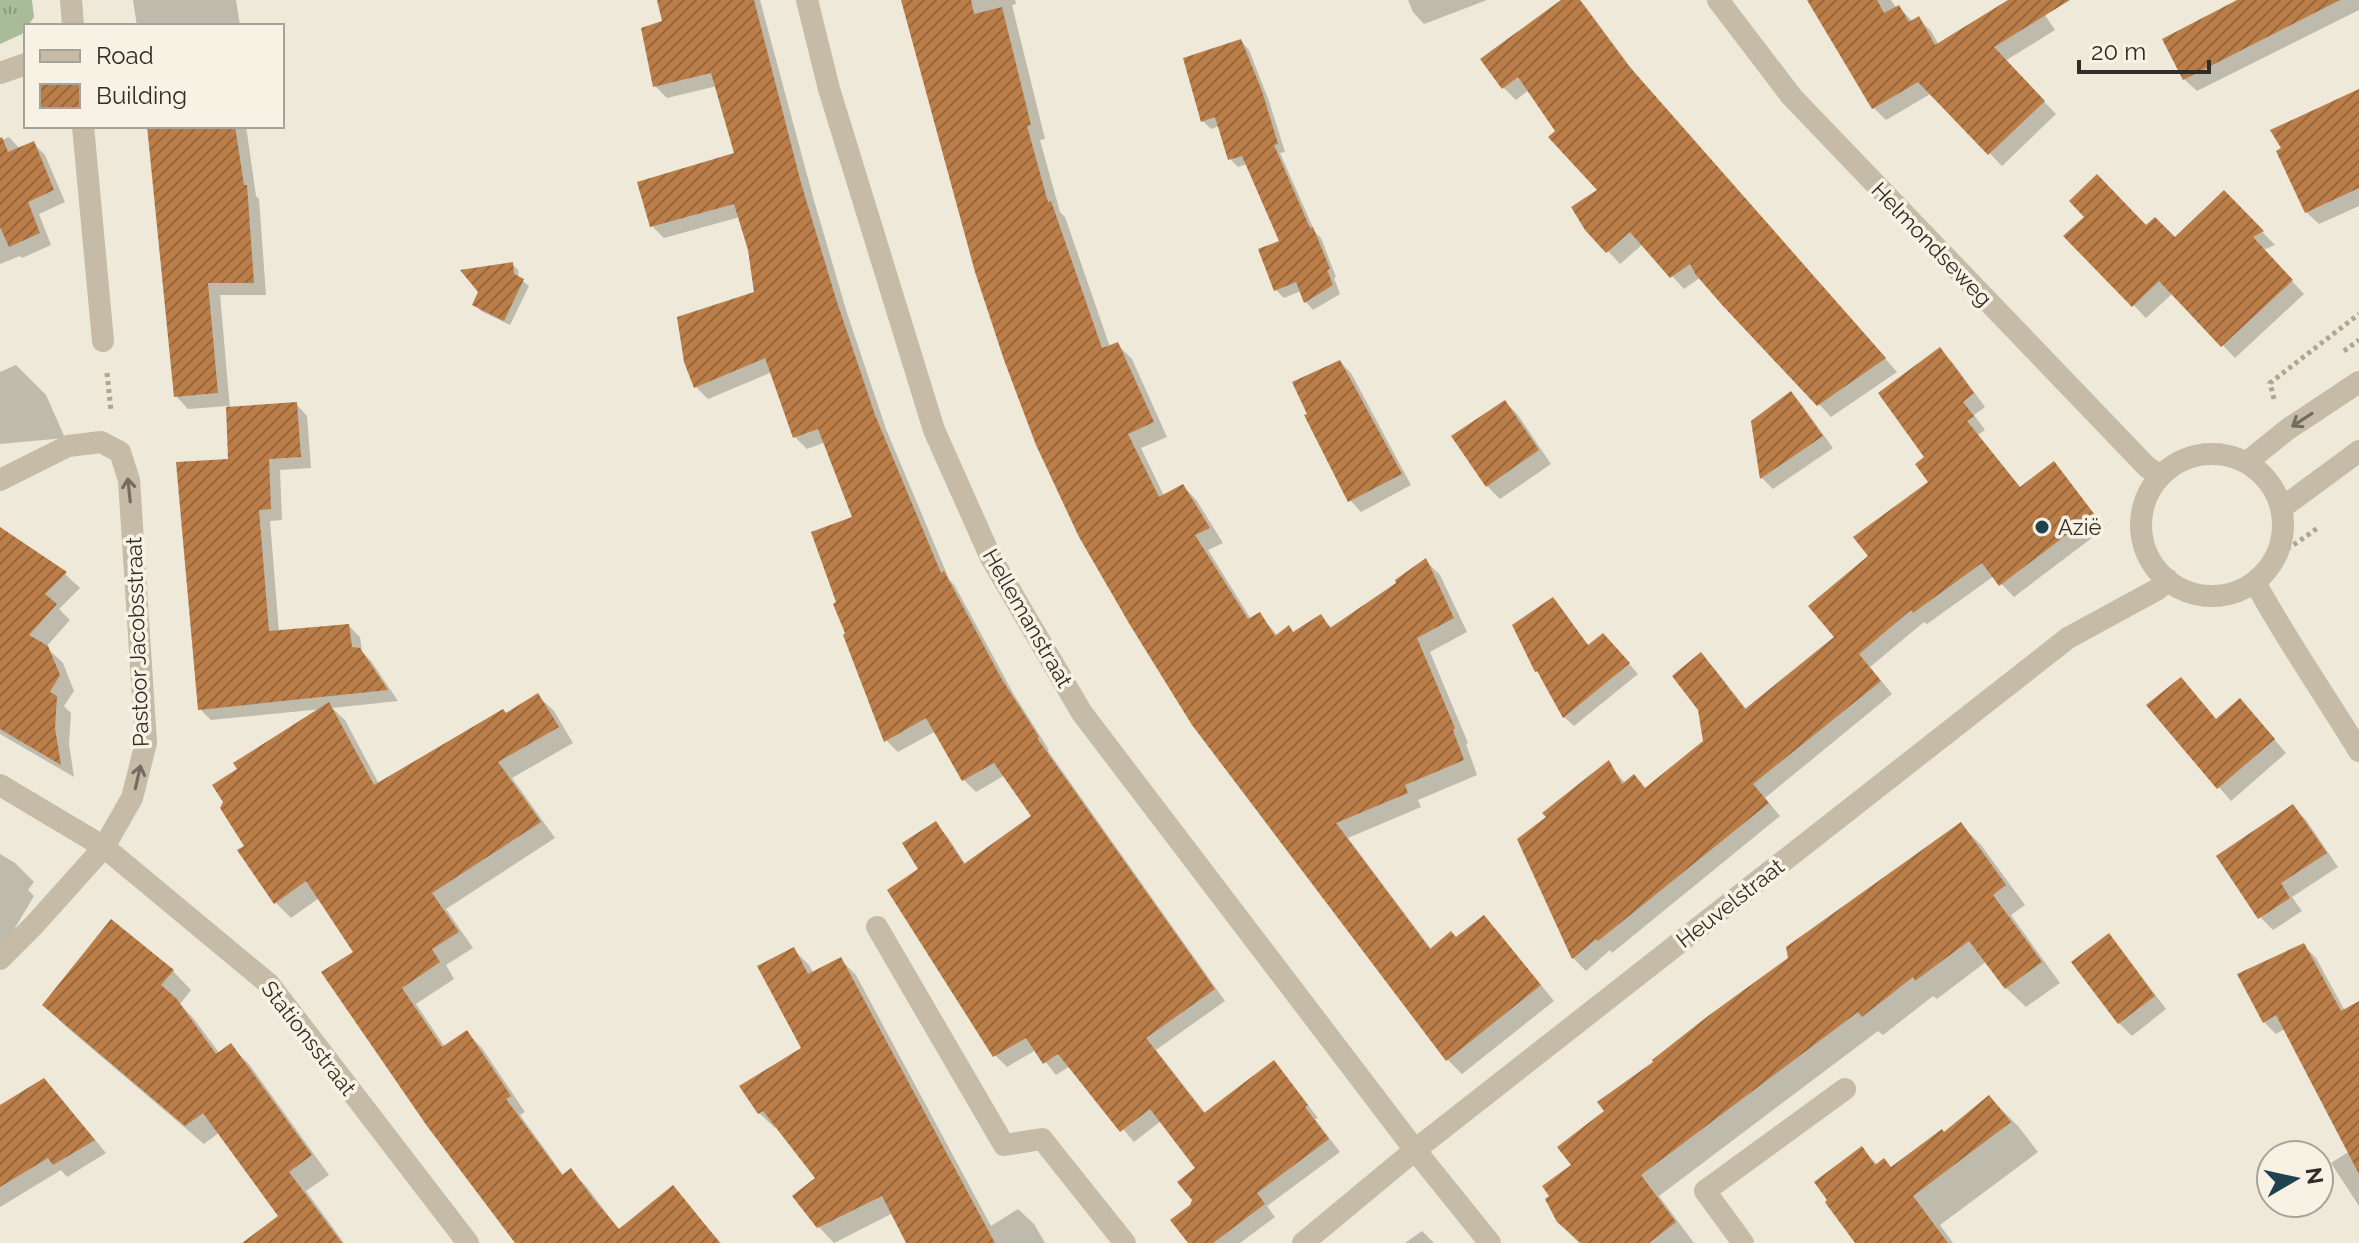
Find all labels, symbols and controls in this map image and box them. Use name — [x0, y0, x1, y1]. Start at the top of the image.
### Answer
legend — [24, 24, 284, 128]
scale bar — [2079, 24, 2209, 74]
text: 20 m — [2091, 37, 2146, 66]
text: Road — [96, 41, 154, 70]
text: Building — [96, 81, 187, 110]
street label: Helmondseweg — [1866, 177, 1998, 311]
one-way arrow — [2291, 412, 2313, 428]
one-way arrow — [122, 478, 137, 504]
place label: Azië — [2058, 514, 2101, 540]
marker: Azië — [2033, 518, 2051, 536]
street label: Pastoor Jacobsstraat — [120, 536, 154, 748]
street label: Hellemanstraat — [978, 544, 1079, 693]
one-way arrow — [131, 765, 146, 790]
street label: Heuvelstraat — [1671, 853, 1789, 953]
street label: Stationsstraat — [256, 976, 362, 1101]
north arrow — [2255, 1139, 2335, 1219]
text: N — [2301, 1166, 2329, 1186]

